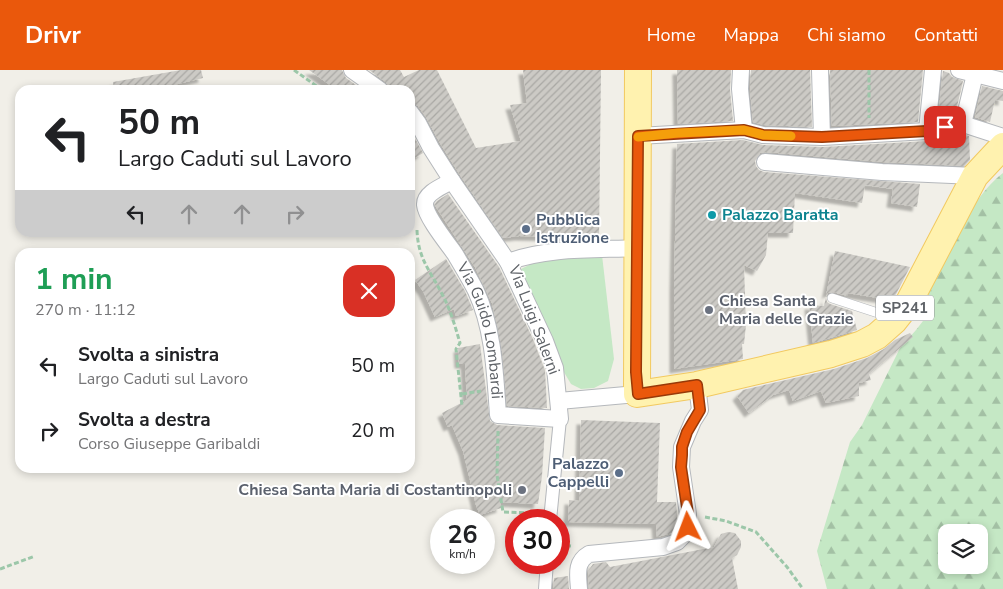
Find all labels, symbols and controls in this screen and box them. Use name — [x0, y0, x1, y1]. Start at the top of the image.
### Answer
text: Drivr — [25, 19, 81, 51]
text: Home — [647, 23, 695, 47]
text: Mappa — [723, 23, 779, 47]
text: Chi siamo — [807, 23, 886, 47]
text: Contatti — [914, 23, 978, 47]
text: 50 m — [118, 99, 200, 146]
icon: left — [35, 105, 100, 170]
pin — [924, 106, 966, 148]
icon: arrive — [931, 113, 959, 141]
text: Largo Caduti sul Lavoro — [118, 144, 352, 174]
icon: left — [122, 200, 150, 228]
icon: ahead — [175, 200, 203, 228]
icon: ahead — [228, 200, 256, 228]
icon: right — [281, 200, 309, 228]
place label: Palazzo Baratta — [722, 204, 839, 226]
place label: Pubblica Istruzione — [536, 209, 609, 249]
marker: Palazzo Baratta — [706, 209, 718, 221]
marker: Pubblica Istruzione — [520, 223, 532, 235]
street label: Via Guido Lombardi — [451, 257, 508, 400]
text: 1 min — [35, 259, 113, 300]
street label: Via Luigi Salerni — [503, 261, 565, 378]
button: close — [343, 265, 395, 317]
place label: Chiesa Santa Maria delle Grazie — [719, 290, 854, 330]
road number: SP241 — [876, 296, 934, 320]
text: 270 m · 11:12 — [35, 299, 136, 321]
marker: Chiesa Santa Maria delle Grazie — [703, 304, 715, 316]
text: Svolta a sinistra — [78, 342, 219, 368]
icon: left — [35, 352, 63, 380]
text: 50 m — [351, 353, 395, 379]
text: Largo Caduti sul Lavoro — [78, 368, 248, 390]
text: Svolta a destra — [78, 407, 211, 433]
icon: right — [35, 417, 63, 445]
text: 20 m — [351, 418, 395, 444]
text: Corso Giuseppe Garibaldi — [78, 433, 260, 455]
place label: Palazzo Cappelli — [548, 453, 609, 493]
marker: Palazzo Cappelli — [613, 467, 625, 479]
place label: Chiesa Santa Maria di Costantinopoli — [238, 479, 512, 501]
marker: Chiesa Santa Maria di Costantinopoli — [516, 484, 528, 496]
position arrow — [661, 500, 713, 552]
speed limit sign: 30 — [505, 509, 570, 574]
text: 26 — [447, 518, 478, 552]
map controls — [938, 524, 988, 574]
button: layers — [938, 524, 988, 574]
text: km/h — [449, 546, 476, 562]

